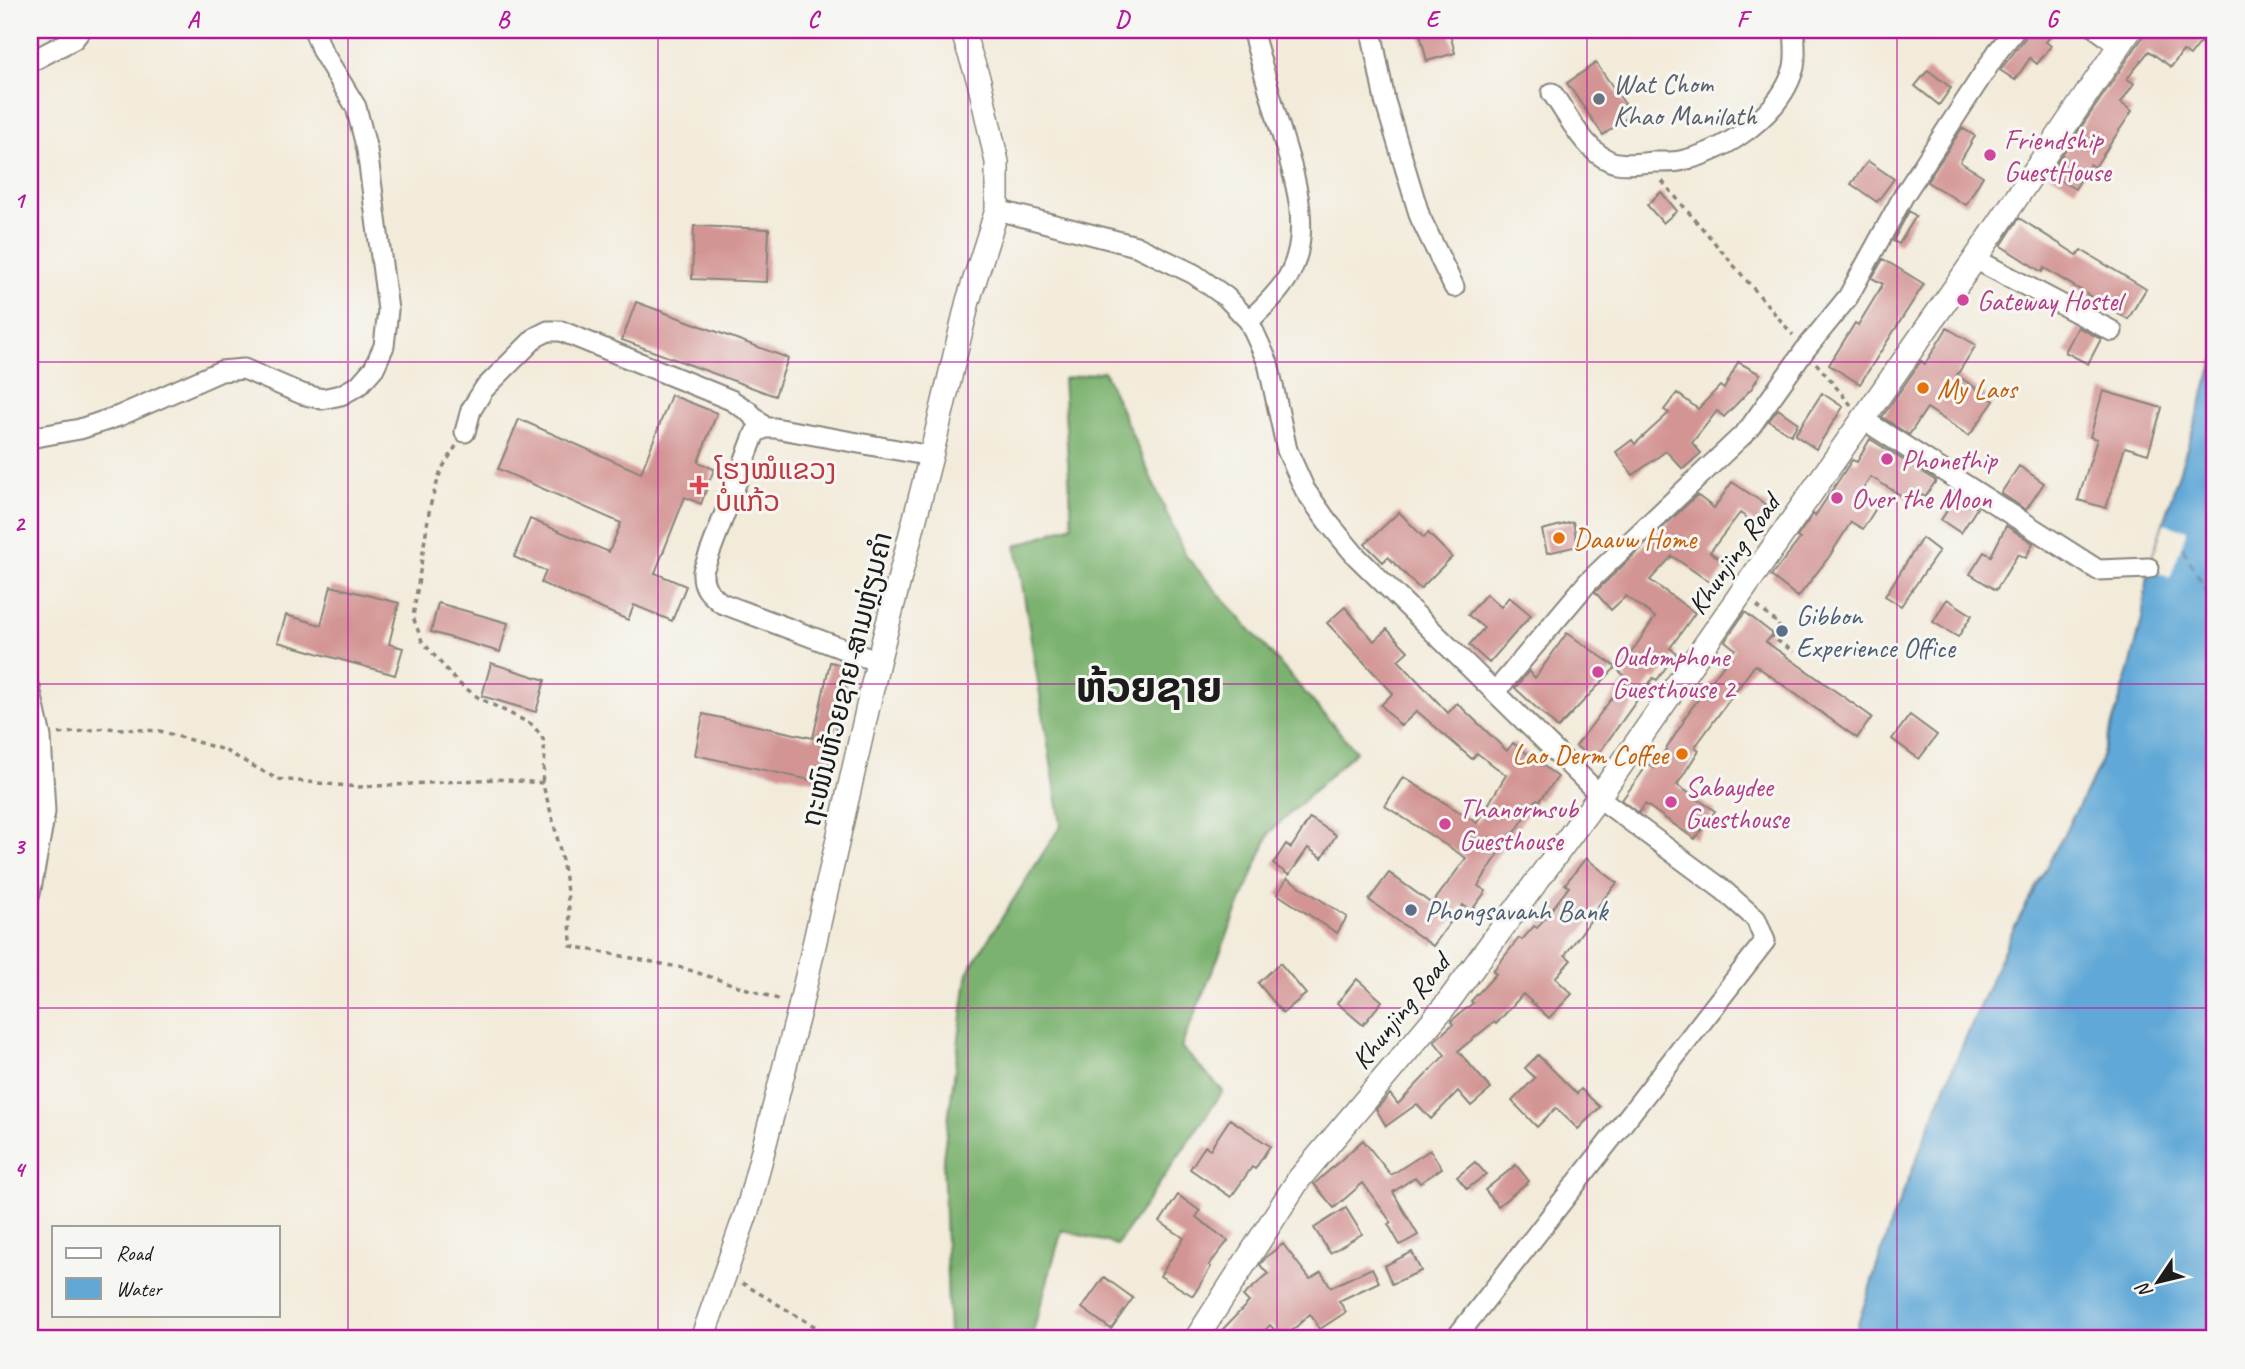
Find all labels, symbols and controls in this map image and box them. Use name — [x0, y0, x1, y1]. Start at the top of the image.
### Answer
text: A — [187, 5, 201, 34]
text: B — [497, 5, 511, 34]
text: C — [808, 5, 822, 34]
text: D — [1115, 5, 1131, 34]
text: E — [1426, 5, 1442, 34]
text: F — [1737, 5, 1753, 34]
text: G — [2046, 5, 2061, 34]
place label: Wat Chom Khao Manilath — [1613, 66, 1758, 133]
marker: Wat Chom Khao Manilath — [1591, 91, 1607, 107]
place label: Friendship GuestHouse — [2004, 122, 2112, 189]
marker: Friendship GuestHouse — [1982, 147, 1998, 163]
text: 1 — [14, 186, 27, 215]
place label: Gateway Hostel — [1977, 283, 2127, 318]
marker: Gateway Hostel — [1955, 292, 1971, 308]
place label: My Laos — [1937, 371, 2019, 406]
marker: My Laos — [1915, 380, 1931, 396]
place label: Phonethip — [1901, 442, 1998, 477]
marker: Phonethip — [1879, 451, 1895, 467]
place label: ໂຮງໝໍແຂວງ ບໍ່ແກ້ວ — [714, 452, 836, 519]
marker: ໂຮງໝໍແຂວງ ບໍ່ແກ້ວ — [689, 475, 709, 495]
place label: Over the Moon — [1851, 481, 1992, 516]
street label: Khunjing Road — [1679, 484, 1790, 621]
marker: Over the Moon — [1829, 490, 1845, 506]
text: 2 — [14, 509, 27, 538]
place label: Daauw Home — [1573, 521, 1698, 556]
street label: ຖະໜົນຫ້ວຍຊາຍ-ສາມຫຼ່ຽມຄຳ — [793, 528, 900, 830]
marker: Daauw Home — [1551, 530, 1567, 546]
place label: Gibbon Experience Office — [1796, 598, 1957, 665]
marker: Gibbon Experience Office — [1774, 623, 1790, 639]
place label: Oudomphone Guesthouse 2 — [1612, 639, 1737, 706]
district label: ຫ້ວຍຊາຍ — [1076, 662, 1222, 715]
marker: Oudomphone Guesthouse 2 — [1590, 664, 1606, 680]
place label: Lao Derm Coffee — [1512, 737, 1670, 772]
marker: Lao Derm Coffee — [1674, 746, 1690, 762]
place label: Sabaydee Guesthouse — [1685, 769, 1790, 836]
place label: Thanormsub Guesthouse — [1459, 791, 1580, 858]
marker: Sabaydee Guesthouse — [1663, 794, 1679, 810]
marker: Thanormsub Guesthouse — [1437, 816, 1453, 832]
text: 3 — [14, 832, 27, 861]
place label: Phongsavanh Bank — [1425, 893, 1609, 928]
marker: Phongsavanh Bank — [1403, 902, 1419, 918]
street label: Khunjing Road — [1343, 943, 1460, 1076]
text: 4 — [14, 1155, 27, 1184]
legend — [52, 1226, 280, 1316]
text: Road — [116, 1240, 155, 1266]
north arrow — [2122, 1246, 2192, 1316]
text: Water — [116, 1276, 163, 1302]
text: N — [2130, 1277, 2158, 1303]

